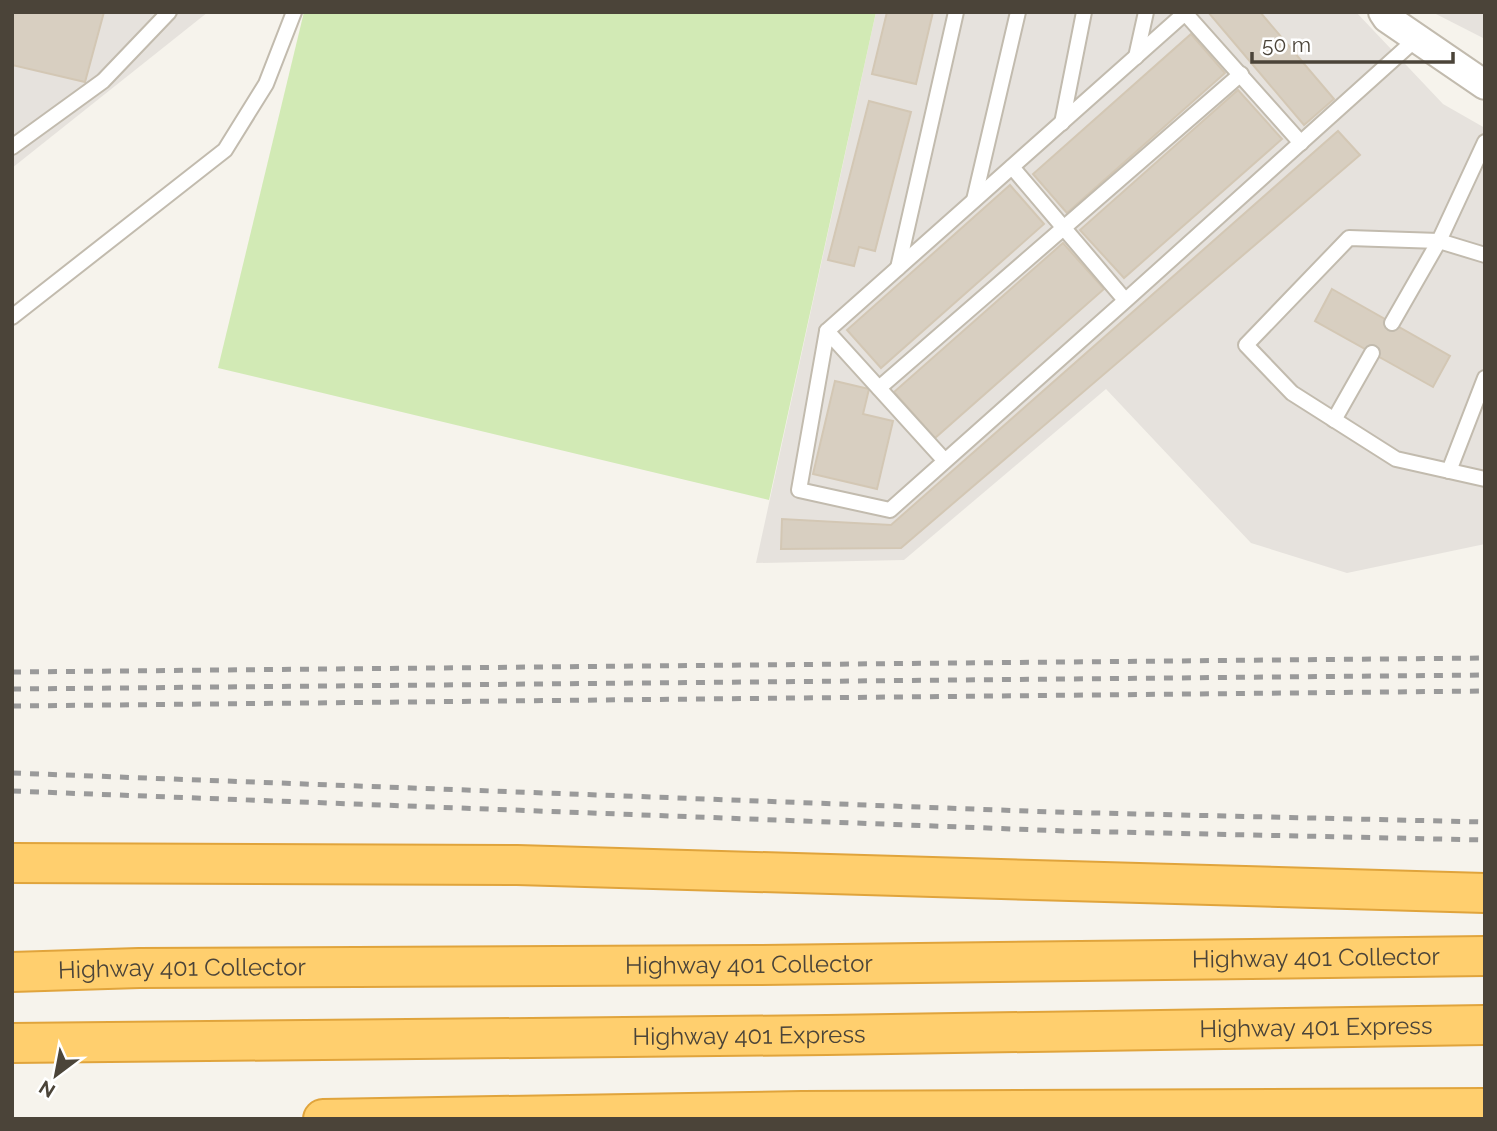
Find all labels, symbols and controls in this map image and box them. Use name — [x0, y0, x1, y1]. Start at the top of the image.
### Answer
scale bar — [1252, 21, 1453, 65]
text: 50 m — [1262, 32, 1311, 57]
street label: Highway 401 Collector — [1192, 942, 1441, 974]
street label: Highway 401 Collector — [625, 949, 874, 980]
street label: Highway 401 Collector — [58, 952, 306, 985]
street label: Highway 401 Express — [1199, 1011, 1433, 1043]
street label: Highway 401 Express — [632, 1019, 866, 1051]
north arrow — [21, 1040, 91, 1110]
text: N — [35, 1076, 59, 1103]

